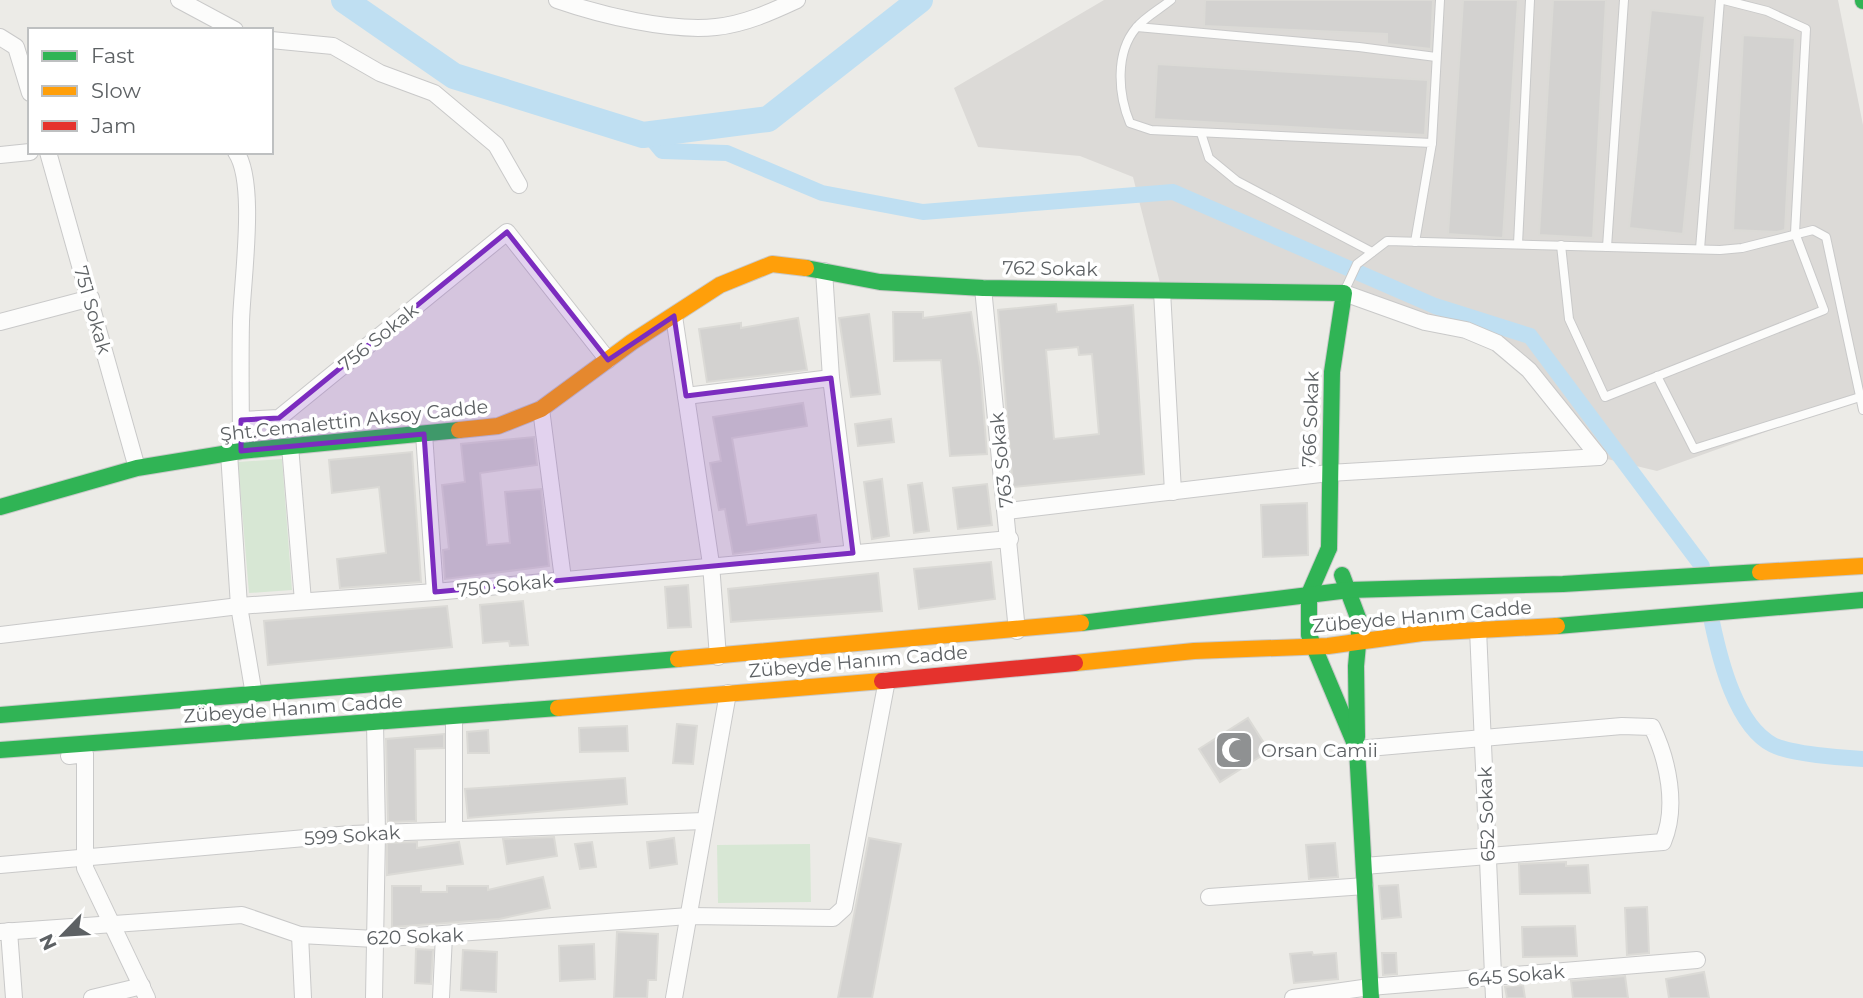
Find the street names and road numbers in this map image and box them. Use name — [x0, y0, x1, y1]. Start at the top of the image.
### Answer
street label: 762 Sokak — [1002, 256, 1099, 281]
street label: 751 Sokak — [69, 263, 116, 358]
street label: 756 Sokak — [334, 298, 423, 376]
street label: 766 Sokak — [1297, 370, 1324, 468]
street label: Şht.Cemalettin Aksoy Cadde — [219, 395, 489, 446]
street label: 763 Sokak — [985, 411, 1018, 509]
street label: 750 Sokak — [456, 569, 555, 602]
street label: Zübeyde Hanım Cadde — [1311, 595, 1533, 638]
street label: Zübeyde Hanım Cadde — [747, 640, 969, 683]
street label: Zübeyde Hanım Cadde — [182, 689, 404, 728]
street label: 652 Sokak — [1473, 765, 1500, 862]
street label: 599 Sokak — [303, 821, 401, 850]
street label: 620 Sokak — [366, 923, 465, 950]
street label: 645 Sokak — [1467, 960, 1566, 991]

